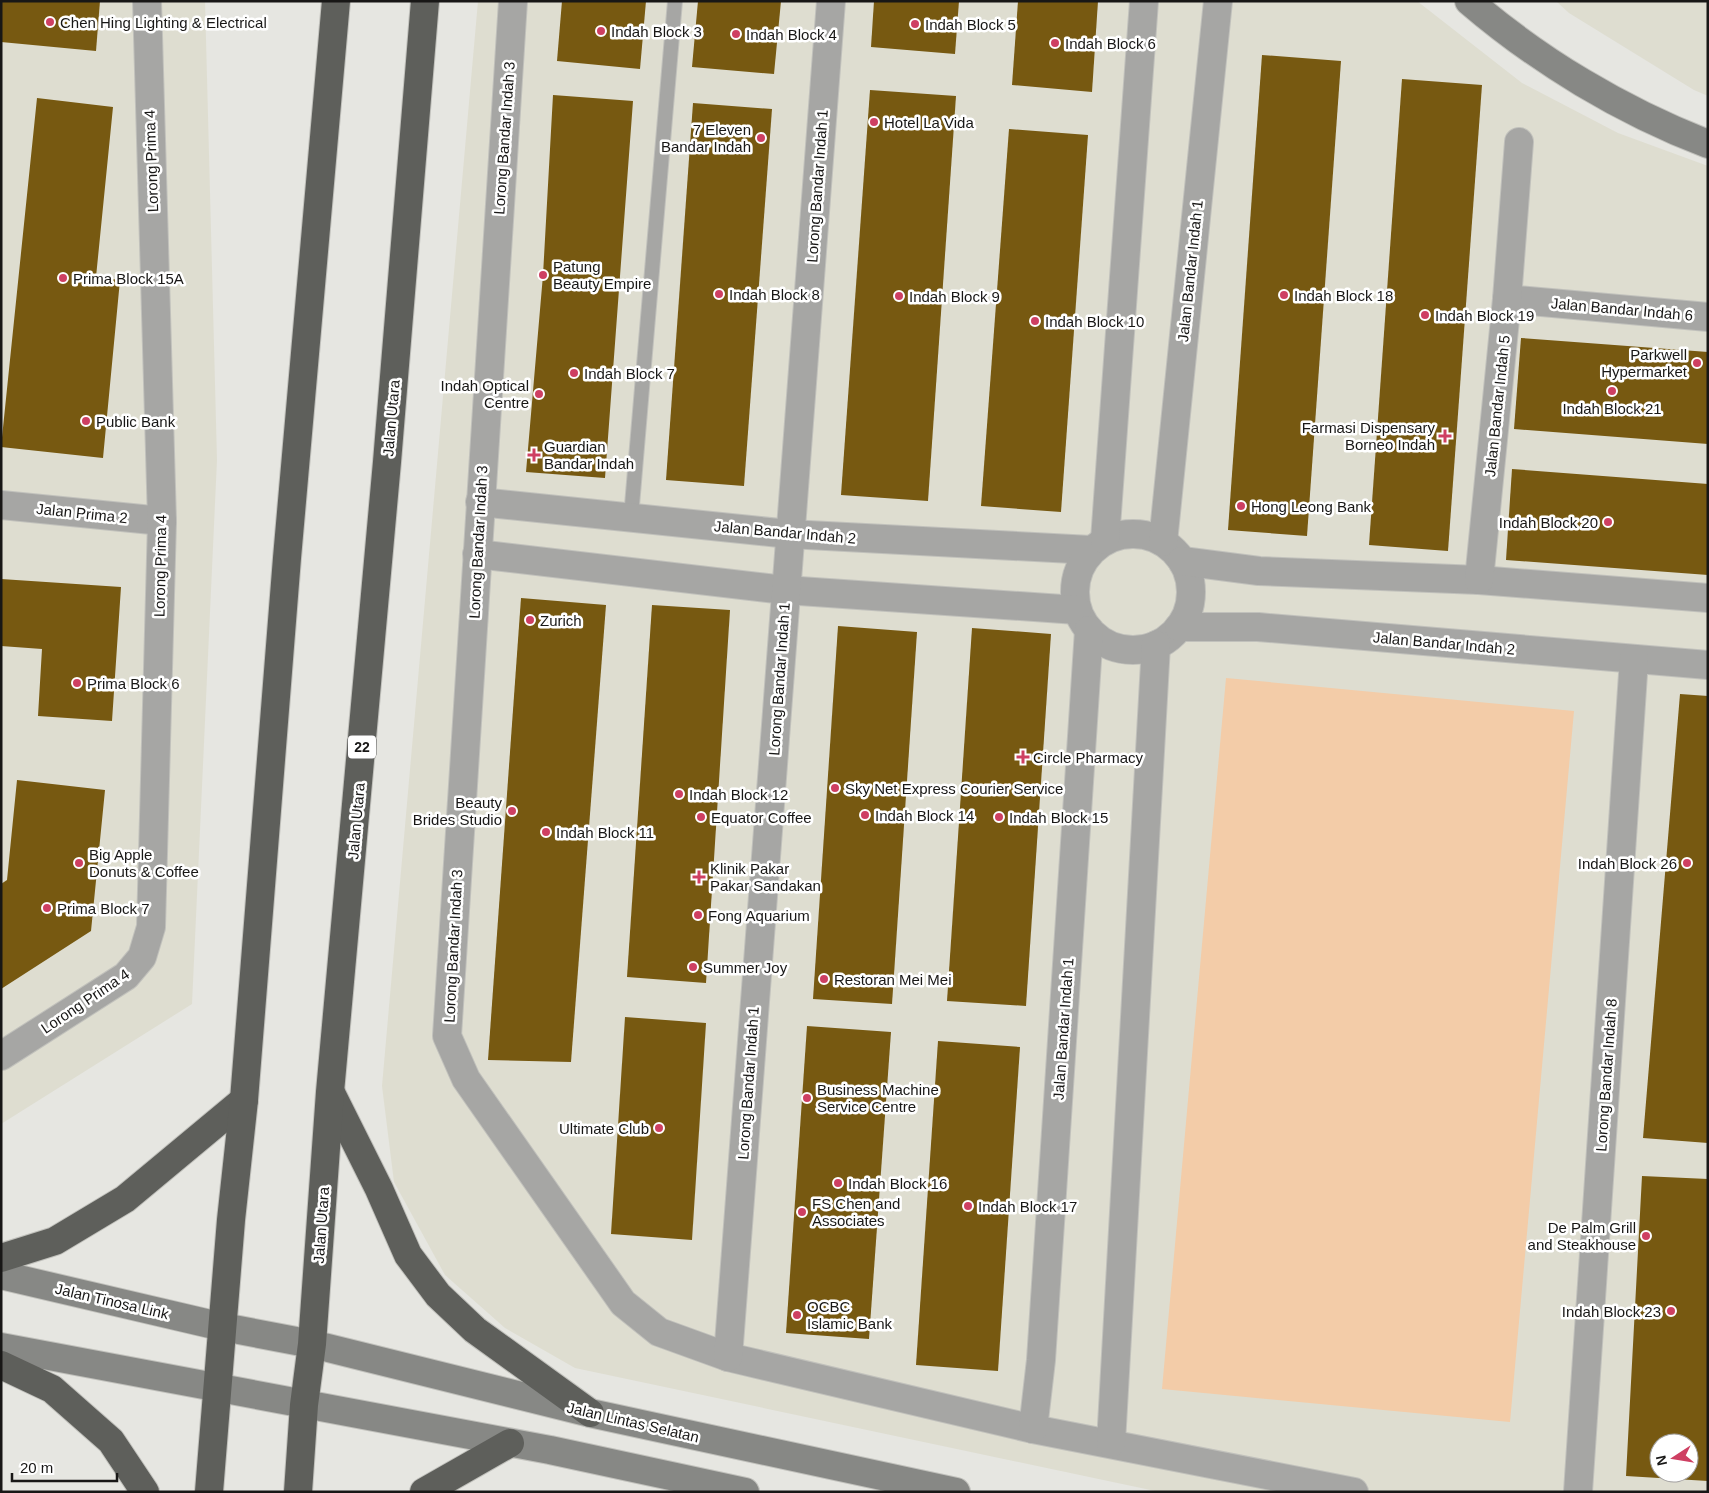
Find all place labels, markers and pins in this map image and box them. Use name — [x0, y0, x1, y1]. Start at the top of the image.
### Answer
place label: Chen Hing Lighting & Electrical — [60, 14, 267, 31]
marker: Chen Hing Lighting & Electrical — [44, 16, 56, 28]
place label: Indah Block 5 — [925, 16, 1016, 33]
marker: Indah Block 5 — [909, 18, 921, 30]
place label: Indah Block 3 — [611, 23, 702, 40]
marker: Indah Block 3 — [595, 25, 607, 37]
place label: Indah Block 4 — [746, 26, 837, 43]
marker: Indah Block 4 — [730, 28, 742, 40]
place label: Indah Block 6 — [1065, 35, 1156, 52]
marker: Indah Block 6 — [1049, 37, 1061, 49]
place label: Hotel La Vida — [884, 114, 974, 131]
marker: Hotel La Vida — [868, 116, 880, 128]
place label: 7 Eleven Bandar Indah — [661, 121, 751, 155]
marker: 7 Eleven Bandar Indah — [755, 132, 767, 144]
place label: Patung Beauty Empire — [553, 258, 651, 292]
marker: Patung Beauty Empire — [537, 269, 549, 281]
place label: Prima Block 15A — [73, 270, 184, 287]
marker: Prima Block 15A — [57, 272, 69, 284]
place label: Indah Block 8 — [729, 286, 820, 303]
place label: Indah Block 18 — [1294, 287, 1393, 304]
marker: Indah Block 8 — [713, 288, 725, 300]
place label: Indah Block 9 — [909, 288, 1000, 305]
marker: Indah Block 18 — [1278, 289, 1290, 301]
marker: Indah Block 9 — [893, 290, 905, 302]
place label: Indah Block 19 — [1435, 307, 1534, 324]
marker: Indah Block 19 — [1419, 309, 1431, 321]
place label: Indah Block 10 — [1045, 313, 1144, 330]
marker: Indah Block 10 — [1029, 315, 1041, 327]
place label: Parkwell Hypermarket — [1601, 346, 1688, 380]
marker: Parkwell Hypermarket — [1691, 357, 1703, 369]
place label: Indah Block 7 — [584, 365, 675, 382]
marker: Indah Block 7 — [568, 367, 580, 379]
place label: Indah Optical Centre — [441, 377, 529, 411]
marker: Indah Block 21 — [1606, 385, 1618, 397]
marker: Indah Optical Centre — [533, 388, 545, 400]
place label: Indah Block 21 — [1562, 400, 1662, 417]
place label: Public Bank — [96, 413, 176, 430]
marker: Public Bank — [80, 415, 92, 427]
place label: Farmasi Dispensary Borneo Indah — [1302, 419, 1435, 453]
marker: Farmasi Dispensary Borneo Indah — [1439, 430, 1451, 442]
place label: Guardian Bandar Indah — [544, 438, 634, 472]
marker: Guardian Bandar Indah — [528, 449, 540, 461]
place label: Hong Leong Bank — [1251, 498, 1372, 515]
marker: Hong Leong Bank — [1235, 500, 1247, 512]
place label: Indah Block 20 — [1499, 514, 1598, 531]
marker: Indah Block 20 — [1602, 516, 1614, 528]
place label: Zurich — [540, 612, 582, 629]
marker: Zurich — [524, 614, 536, 626]
place label: Prima Block 6 — [87, 675, 180, 692]
marker: Prima Block 6 — [71, 677, 83, 689]
place label: Circle Pharmacy — [1033, 749, 1144, 766]
marker: Circle Pharmacy — [1017, 751, 1029, 763]
place label: Sky Net Express Courier Service — [845, 780, 1063, 797]
marker: Sky Net Express Courier Service — [829, 782, 841, 794]
place label: Indah Block 12 — [689, 786, 788, 803]
marker: Indah Block 12 — [673, 788, 685, 800]
place label: Beauty Brides Studio — [413, 794, 502, 828]
marker: Beauty Brides Studio — [506, 805, 518, 817]
place label: Indah Block 14 — [875, 807, 974, 824]
place label: Equator Coffee — [711, 809, 812, 826]
marker: Indah Block 14 — [859, 809, 871, 821]
place label: Indah Block 15 — [1009, 809, 1108, 826]
marker: Equator Coffee — [695, 811, 707, 823]
marker: Indah Block 15 — [993, 811, 1005, 823]
place label: Indah Block 11 — [556, 824, 654, 841]
marker: Indah Block 11 — [540, 826, 552, 838]
place label: Big Apple Donuts & Coffee — [89, 846, 199, 880]
place label: Indah Block 26 — [1578, 855, 1677, 872]
marker: Big Apple Donuts & Coffee — [73, 857, 85, 869]
marker: Indah Block 26 — [1681, 857, 1693, 869]
place label: Klinik Pakar Pakar Sandakan — [710, 860, 821, 894]
marker: Klinik Pakar Pakar Sandakan — [692, 870, 706, 884]
place label: Prima Block 7 — [57, 900, 150, 917]
marker: Prima Block 7 — [41, 902, 53, 914]
place label: Fong Aquarium — [708, 907, 810, 924]
marker: Fong Aquarium — [692, 909, 704, 921]
place label: Summer Joy — [703, 959, 788, 976]
marker: Summer Joy — [687, 961, 699, 973]
place label: Restoran Mei Mei — [834, 971, 952, 988]
marker: Restoran Mei Mei — [818, 973, 830, 985]
place label: Business Machine Service Centre — [817, 1081, 939, 1115]
marker: Business Machine Service Centre — [801, 1092, 813, 1104]
place label: Ultimate Club — [559, 1120, 649, 1137]
marker: Ultimate Club — [653, 1122, 665, 1134]
place label: Indah Block 16 — [848, 1175, 947, 1192]
marker: Indah Block 16 — [832, 1177, 844, 1189]
place label: FS Chen and Associates — [812, 1195, 900, 1229]
place label: Indah Block 17 — [978, 1198, 1077, 1215]
marker: Indah Block 17 — [962, 1200, 974, 1212]
marker: FS Chen and Associates — [796, 1206, 808, 1218]
place label: De Palm Grill and Steakhouse — [1528, 1219, 1636, 1253]
marker: De Palm Grill and Steakhouse — [1640, 1230, 1652, 1242]
place label: OCBC Islamic Bank — [807, 1298, 893, 1332]
place label: Indah Block 23 — [1562, 1303, 1661, 1320]
marker: Indah Block 23 — [1665, 1305, 1677, 1317]
marker: OCBC Islamic Bank — [791, 1309, 803, 1321]

